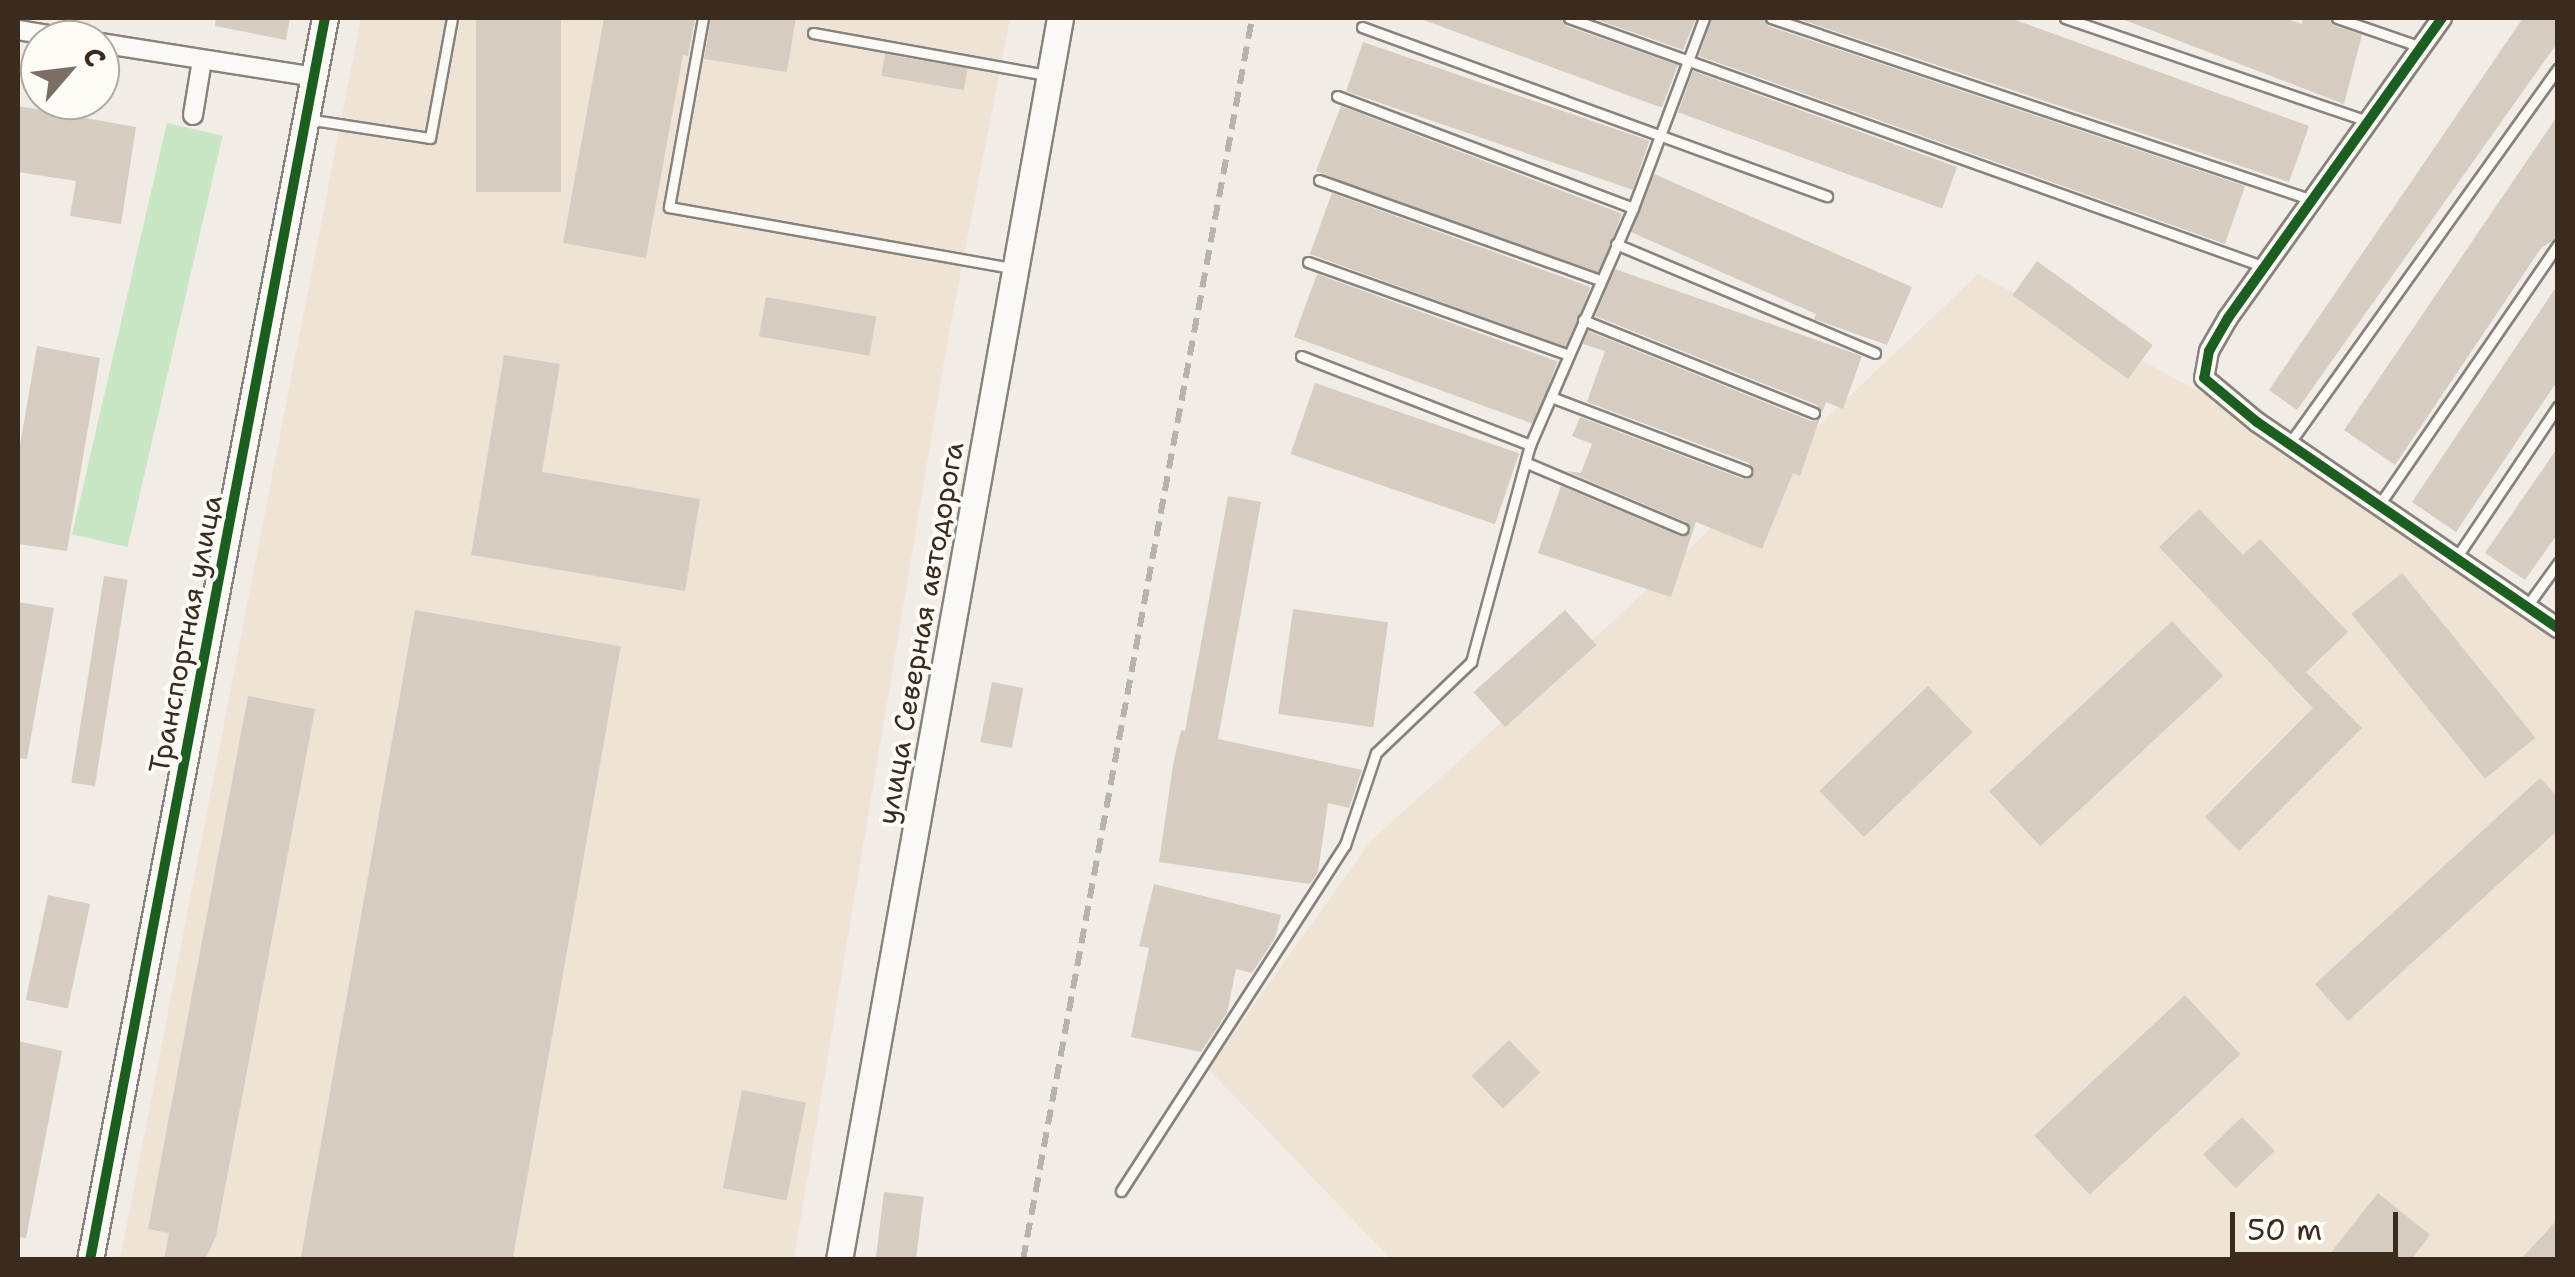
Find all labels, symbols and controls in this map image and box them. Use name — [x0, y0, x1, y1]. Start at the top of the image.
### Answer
north arrow — [20, 20, 120, 120]
text: С — [74, 40, 116, 73]
street label: улица Северная автодорога — [870, 439, 970, 827]
street label: Транспортная улица — [142, 492, 228, 776]
scale bar — [2235, 1192, 2402, 1254]
text: 50 m — [2247, 1209, 2322, 1250]

